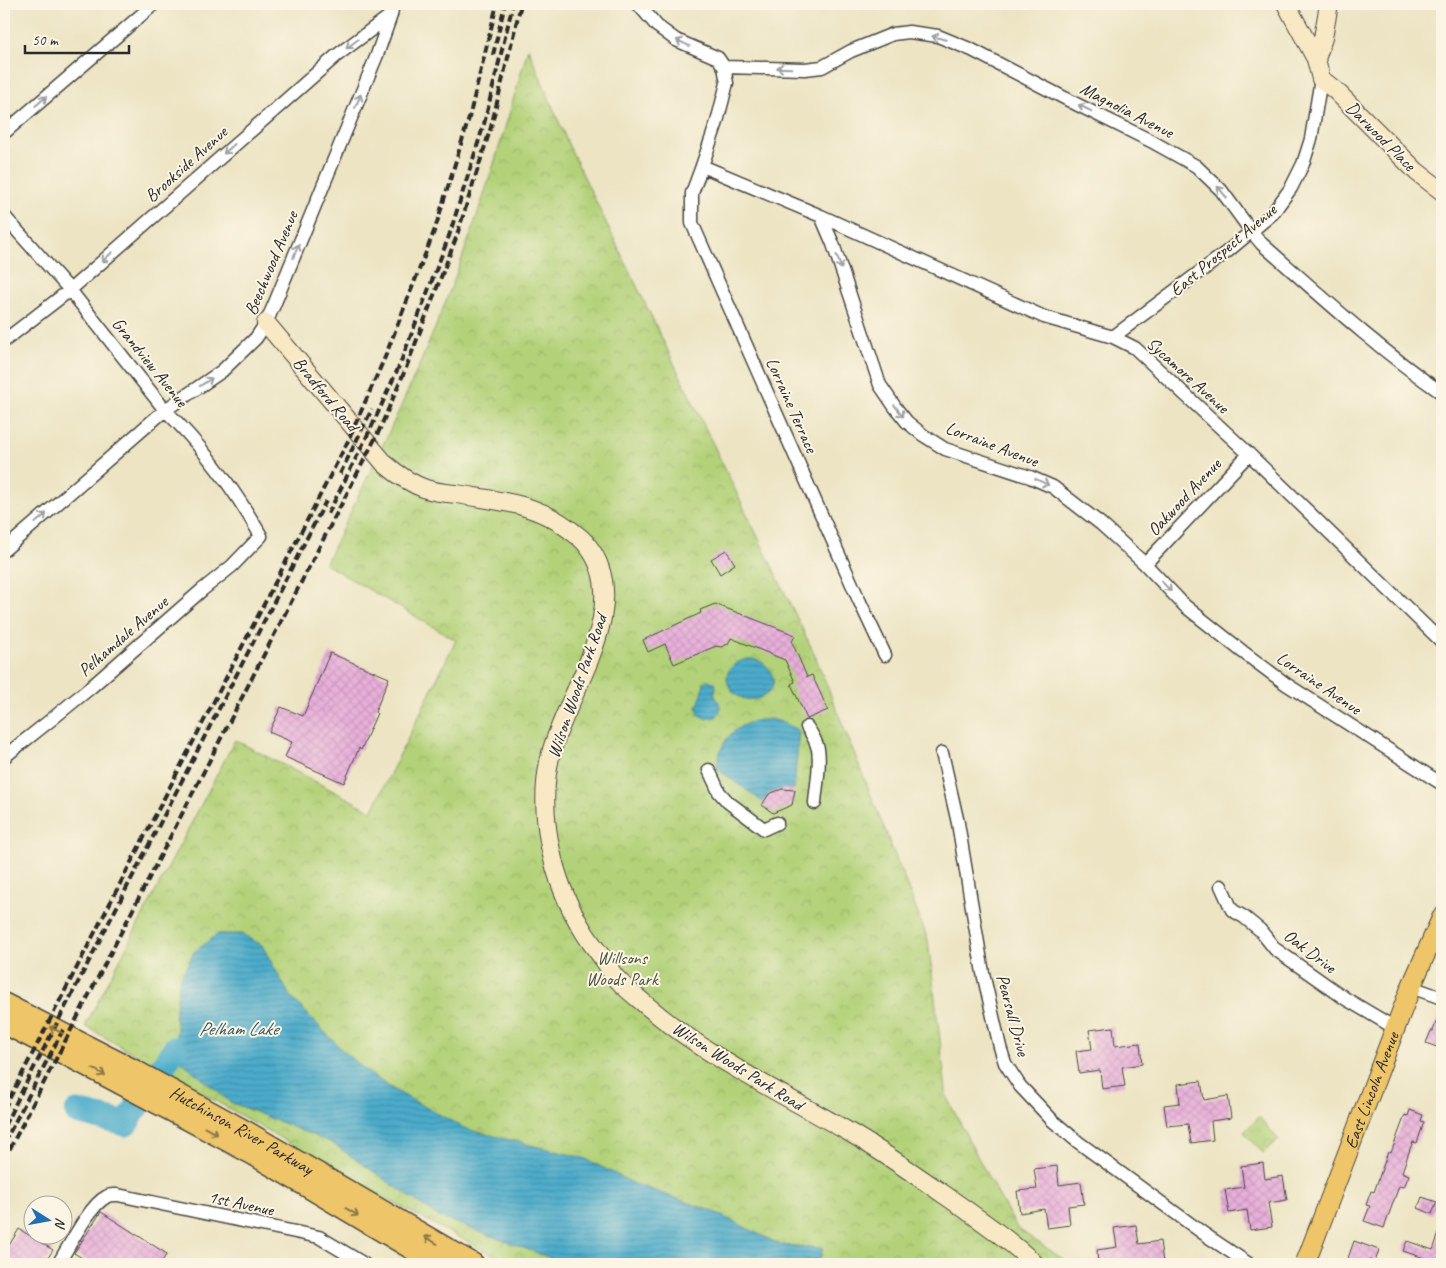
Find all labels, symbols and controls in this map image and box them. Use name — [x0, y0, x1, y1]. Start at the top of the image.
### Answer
scale bar — [25, 22, 129, 54]
text: 50 m — [32, 31, 59, 50]
one-way arrow — [931, 32, 947, 42]
one-way arrow — [676, 37, 691, 47]
one-way arrow — [345, 39, 359, 49]
one-way arrow — [777, 64, 793, 73]
street label: Magnolia Avenue — [1077, 77, 1178, 143]
one-way arrow — [353, 94, 363, 109]
one-way arrow — [34, 96, 47, 107]
street label: Darwood Place — [1341, 96, 1421, 176]
one-way arrow — [1077, 103, 1092, 113]
street label: Brookside Avenue — [140, 120, 233, 207]
one-way arrow — [222, 144, 235, 155]
one-way arrow — [1216, 186, 1228, 199]
street label: East Prospect Avenue — [1165, 198, 1282, 301]
street label: Beechwood Avenue — [239, 207, 303, 318]
one-way arrow — [292, 244, 301, 259]
one-way arrow — [101, 252, 114, 263]
one-way arrow — [835, 253, 844, 269]
street label: Grandview Avenue — [107, 313, 193, 412]
street label: Sycamore Avenue — [1142, 332, 1235, 419]
street label: Bradford Road — [288, 352, 366, 438]
street label: Lorraine Terrace — [761, 354, 823, 457]
one-way arrow — [199, 377, 213, 387]
one-way arrow — [893, 405, 904, 418]
street label: Lorraine Avenue — [943, 416, 1042, 472]
street label: Oakwood Avenue — [1142, 453, 1226, 540]
one-way arrow — [1034, 478, 1049, 488]
one-way arrow — [34, 513, 47, 524]
one-way arrow — [1160, 580, 1172, 593]
street label: Pelhamdale Avenue — [74, 590, 173, 681]
street label: Wilson Woods Park Road — [542, 609, 613, 761]
street label: Lorraine Avenue — [1273, 647, 1366, 720]
street label: Oak Drive — [1280, 924, 1341, 978]
park label: Willsons Woods Park — [586, 947, 659, 990]
street label: Pearsall Drive — [992, 972, 1035, 1059]
water label: Pelham Lake — [199, 1017, 280, 1041]
street label: Wilson Woods Park Road — [668, 1017, 810, 1117]
one-way arrow — [49, 1025, 64, 1034]
street label: East Lincoln Avenue — [1339, 1028, 1404, 1152]
one-way arrow — [92, 1067, 107, 1077]
street label: Hutchinson River Parkway — [166, 1081, 319, 1180]
one-way arrow — [203, 1127, 218, 1137]
street label: 1st Avenue — [206, 1185, 277, 1221]
north arrow — [22, 1196, 72, 1246]
one-way arrow — [344, 1208, 358, 1218]
text: N — [51, 1217, 69, 1231]
one-way arrow — [425, 1234, 439, 1244]

